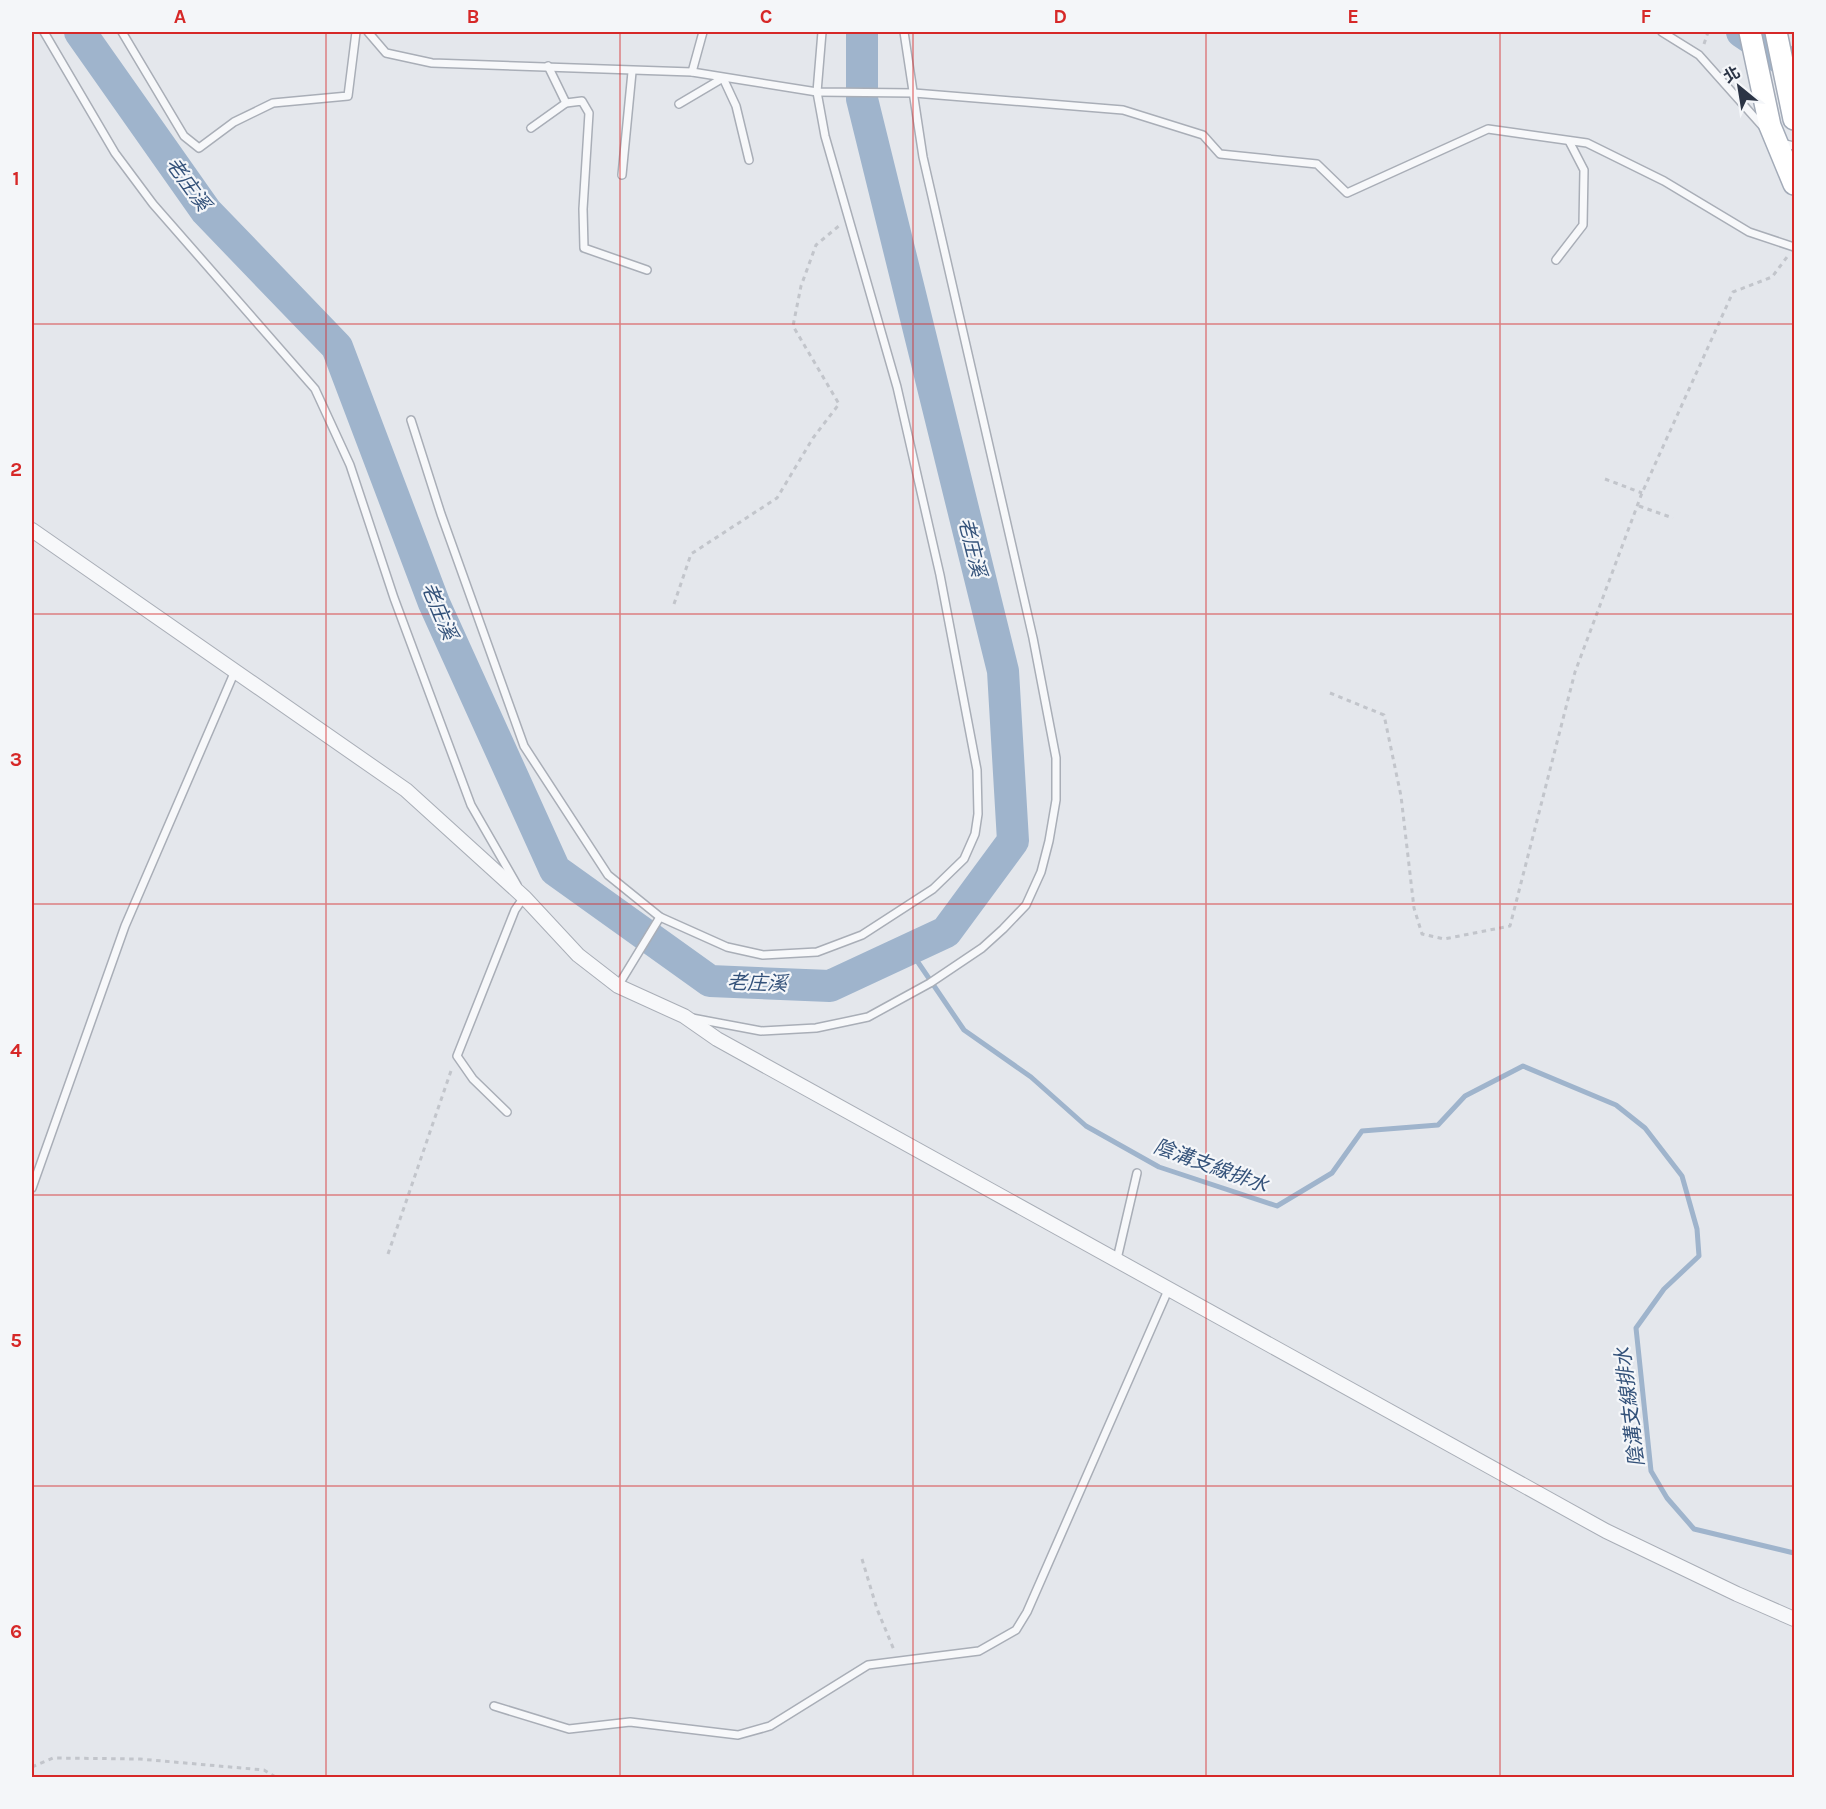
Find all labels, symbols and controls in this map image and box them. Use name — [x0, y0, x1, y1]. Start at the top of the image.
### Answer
text: A — [174, 5, 187, 28]
text: B — [467, 5, 479, 28]
text: C — [760, 5, 772, 28]
text: D — [1053, 5, 1067, 28]
text: E — [1347, 5, 1359, 28]
text: F — [1641, 5, 1652, 28]
north arrow — [1709, 57, 1769, 117]
text: 北 — [1720, 62, 1743, 87]
water label: 老庄溪 — [161, 153, 217, 217]
text: 1 — [12, 167, 20, 190]
text: 2 — [10, 458, 22, 481]
water label: 老庄溪 — [954, 515, 991, 582]
water label: 老庄溪 — [417, 579, 462, 646]
text: 3 — [10, 748, 22, 771]
water label: 老庄溪 — [727, 970, 790, 996]
text: 4 — [10, 1039, 22, 1062]
water label: 陰溝支線排水 — [1151, 1135, 1272, 1198]
text: 5 — [10, 1329, 22, 1352]
water label: 陰溝支線排水 — [1611, 1345, 1649, 1468]
text: 6 — [10, 1620, 22, 1643]

